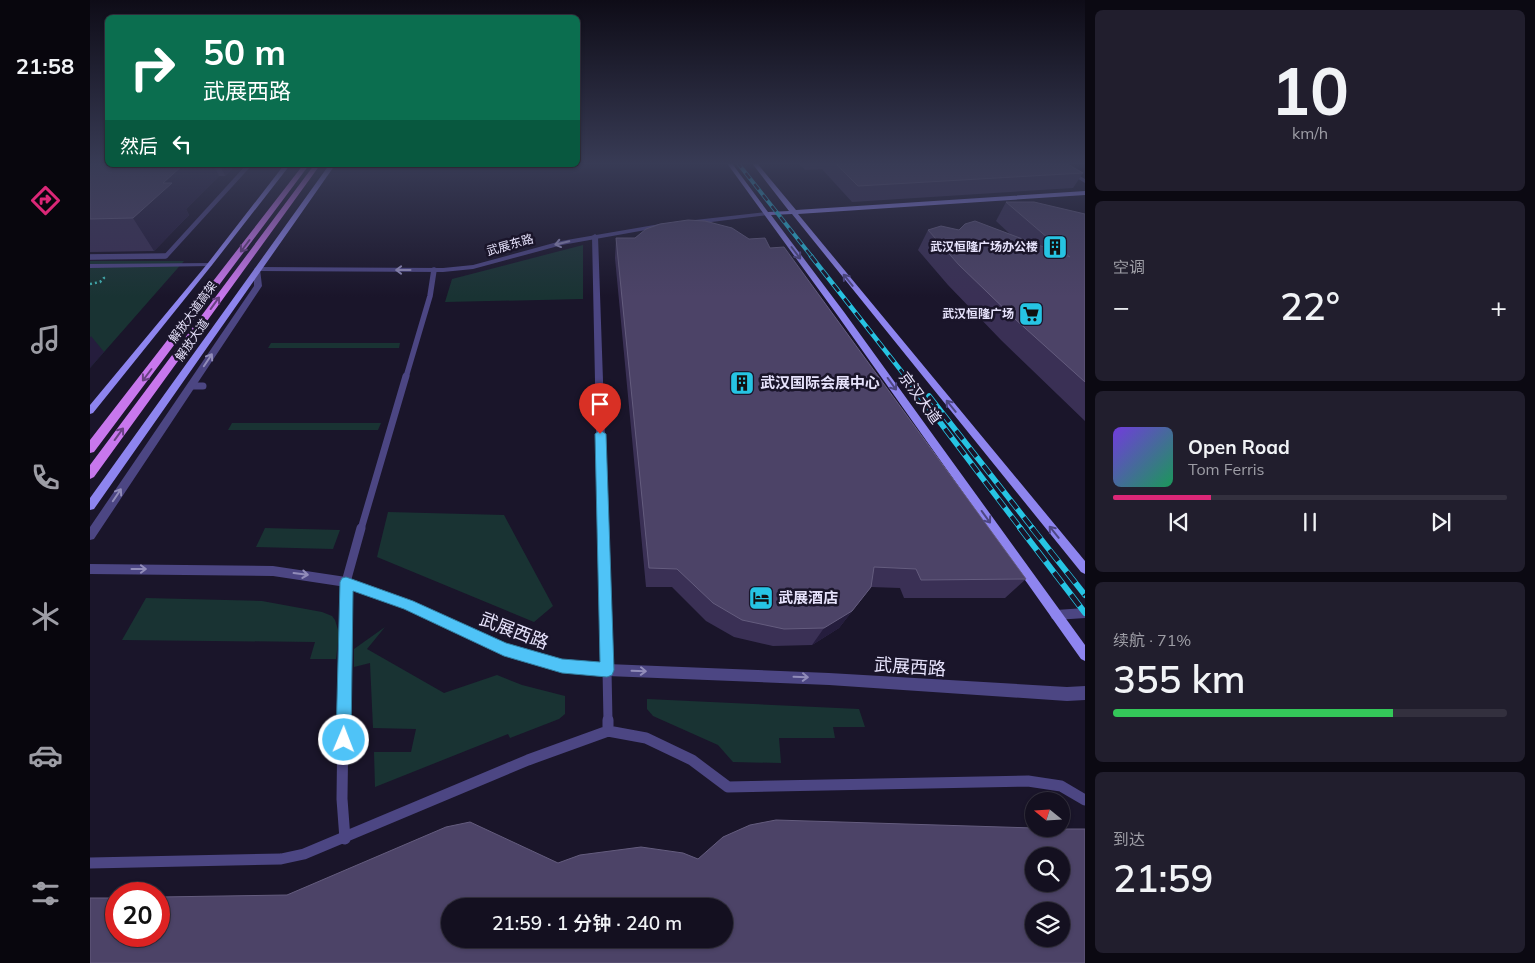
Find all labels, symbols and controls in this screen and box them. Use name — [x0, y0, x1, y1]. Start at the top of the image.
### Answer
text: 50 m — [203, 30, 286, 74]
icon: right — [120, 35, 185, 100]
text: 10 — [1271, 50, 1349, 131]
text: 21:58 — [16, 52, 74, 80]
text: 武展西路 — [203, 77, 291, 105]
text: km/h — [1292, 123, 1328, 143]
icon: left — [168, 130, 196, 158]
text: 然后 — [120, 134, 158, 158]
icon: directions — [28, 183, 63, 218]
street label: 武展东路 — [485, 231, 535, 258]
building icon: 武汉恒隆广场办公楼 — [1042, 234, 1068, 260]
one-way arrow — [240, 239, 250, 253]
one-way arrow — [555, 239, 571, 248]
place label: 武汉恒隆广场办公楼 — [930, 239, 1038, 254]
one-way arrow — [790, 246, 801, 259]
text: 空调 — [1113, 257, 1145, 277]
one-way arrow — [395, 265, 412, 275]
one-way arrow — [843, 274, 854, 287]
street label: 解放大道高架 — [166, 279, 220, 345]
text: 22° — [1280, 282, 1340, 330]
text: − — [1113, 289, 1130, 324]
text: + — [1490, 289, 1507, 324]
one-way arrow — [210, 296, 220, 310]
supermarket icon: 武汉恒隆广场 — [1018, 301, 1044, 327]
place label: 武汉恒隆广场 — [942, 306, 1014, 321]
street label: 解放大道 — [172, 316, 212, 364]
icon: music — [28, 322, 63, 357]
one-way arrow — [203, 354, 213, 368]
one-way arrow — [141, 368, 152, 381]
street label: 京汉大道 — [895, 368, 946, 428]
building icon: 武汉国际会展中心 — [729, 370, 755, 396]
place label: 武汉国际会展中心 — [760, 373, 880, 392]
one-way arrow — [887, 377, 897, 391]
pin — [579, 383, 621, 434]
icon: arrive — [586, 390, 614, 418]
one-way arrow — [946, 400, 957, 413]
one-way arrow — [114, 427, 124, 441]
text: Open Road — [1188, 435, 1290, 459]
text: Tom Ferris — [1188, 459, 1265, 479]
icon: phone — [28, 460, 63, 495]
one-way arrow — [112, 488, 122, 502]
icon: previous — [1165, 508, 1193, 536]
icon: pause — [1296, 508, 1324, 536]
icon: next — [1427, 508, 1455, 536]
one-way arrow — [981, 509, 991, 523]
one-way arrow — [1049, 525, 1060, 538]
one-way arrow — [130, 564, 146, 574]
one-way arrow — [293, 569, 309, 579]
hotel icon: 武展酒店 — [748, 585, 774, 611]
place label: 武展酒店 — [778, 588, 838, 607]
icon: climate — [28, 599, 63, 634]
street label: 武展西路 — [476, 607, 552, 654]
text: 续航 · 71% — [1113, 630, 1191, 650]
street label: 武展西路 — [873, 653, 947, 680]
text: 355 km — [1113, 655, 1246, 703]
one-way arrow — [631, 667, 647, 676]
one-way arrow — [793, 673, 809, 682]
position arrow — [317, 713, 369, 765]
icon: car — [28, 738, 63, 773]
north arrow — [1025, 792, 1070, 838]
map controls — [1025, 792, 1070, 947]
text: 到达 — [1113, 829, 1145, 849]
button: search — [1025, 847, 1070, 892]
text: 21:59 — [1113, 854, 1213, 902]
icon: filters — [28, 876, 63, 911]
speed limit sign: 20 — [105, 882, 170, 947]
button: layers — [1025, 902, 1070, 947]
text: 21:59 · 1 分钟 · 240 m — [492, 911, 682, 935]

